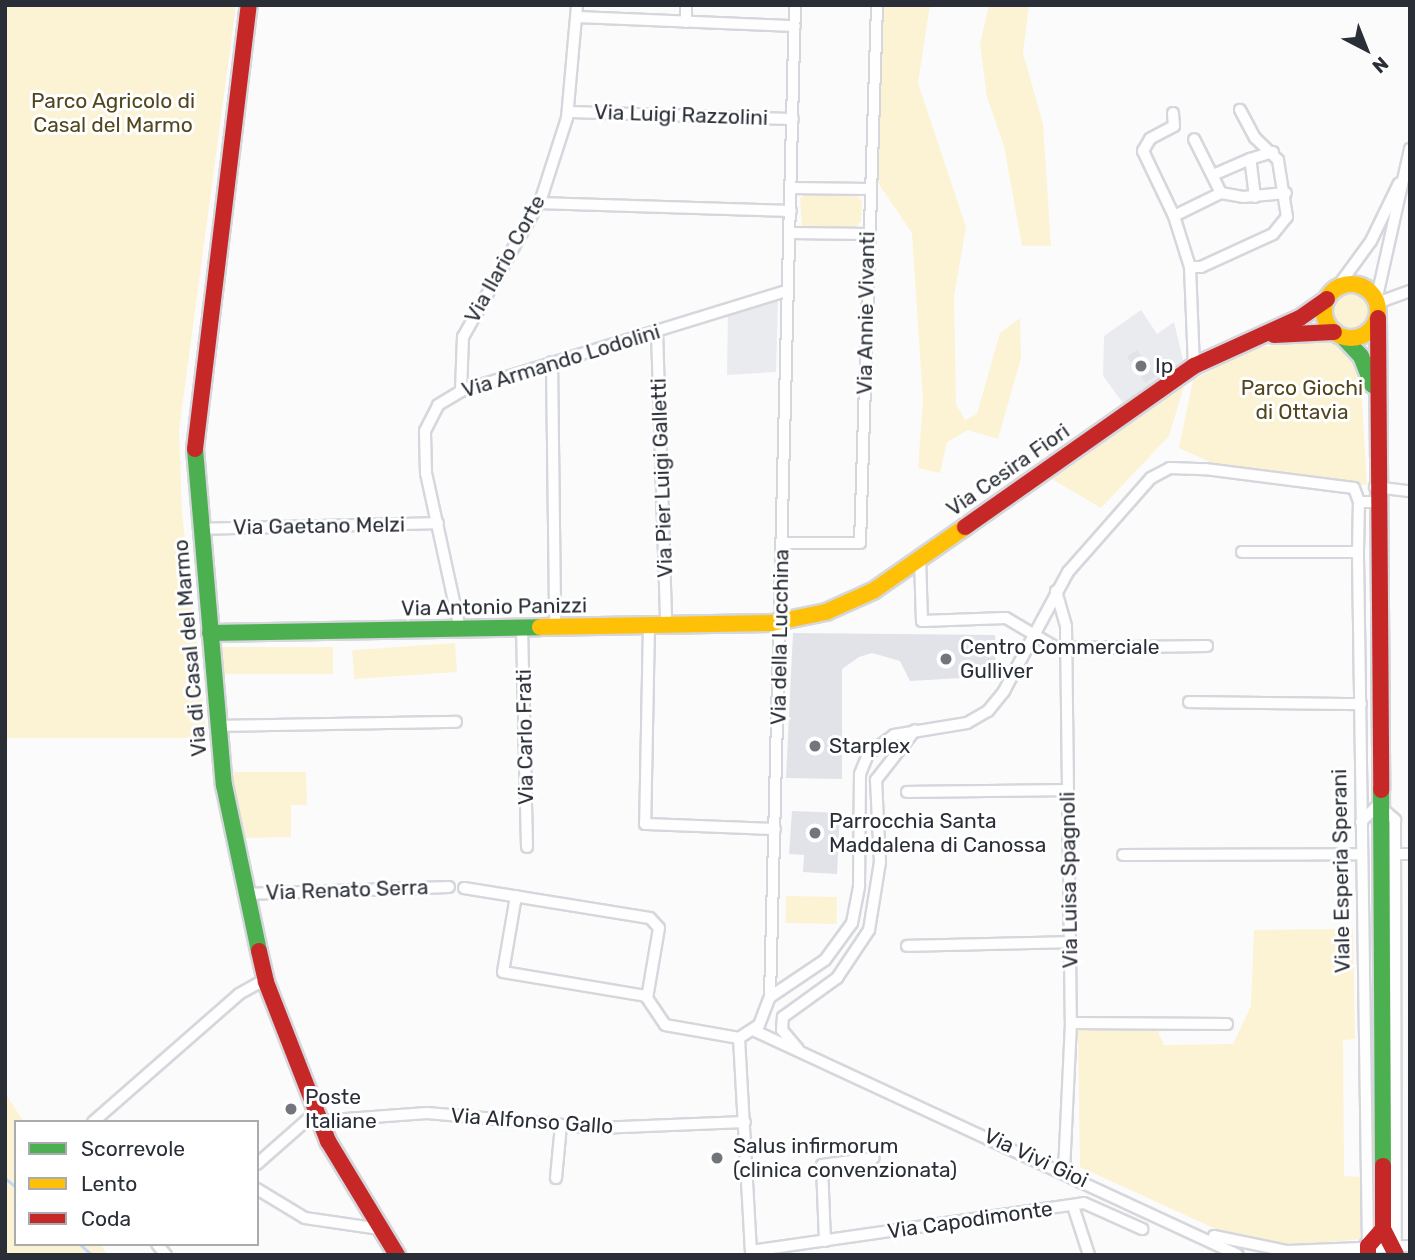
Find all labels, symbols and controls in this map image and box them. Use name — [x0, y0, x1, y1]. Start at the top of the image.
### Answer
north arrow — [1331, 14, 1401, 84]
text: N — [1368, 52, 1393, 78]
park label: Parco Agricolo di Casal del Marmo — [31, 88, 195, 138]
street label: Via Luigi Razzolini — [594, 99, 768, 131]
street label: Via Ilario Corte — [460, 191, 550, 327]
street label: Via Annie Vivanti — [852, 231, 880, 395]
street label: Via Armando Lodolini — [459, 319, 663, 403]
place label: Ip — [1155, 353, 1173, 379]
marker: Ip — [1133, 358, 1149, 374]
park label: Parco Giochi di Ottavia — [1241, 375, 1363, 425]
street label: Via Pier Luigi Galletti — [646, 378, 678, 578]
street label: Via Cesira Fiori — [942, 418, 1074, 522]
street label: Via Gaetano Melzi — [233, 512, 405, 540]
street label: Via di Casal del Marmo — [168, 538, 212, 758]
street label: Via della Lucchina — [766, 549, 794, 725]
street label: Via Antonio Panizzi — [401, 593, 587, 621]
place label: Centro Commerciale Gulliver — [960, 634, 1160, 684]
marker: Centro Commerciale Gulliver — [938, 651, 954, 667]
street label: Via Carlo Frati — [511, 669, 539, 805]
place label: Starplex — [829, 733, 910, 759]
marker: Starplex — [807, 738, 823, 754]
street label: Viale Esperia Sperani — [1327, 769, 1355, 973]
street label: Via Luisa Spagnoli — [1055, 791, 1083, 969]
place label: Parrocchia Santa Maddalena di Canossa — [829, 808, 1046, 858]
marker: Parrocchia Santa Maddalena di Canossa — [807, 825, 823, 841]
street label: Via Renato Serra — [265, 875, 429, 905]
place label: Poste Italiane — [305, 1084, 377, 1134]
marker: Poste Italiane — [283, 1101, 299, 1117]
street label: Via Alfonso Gallo — [450, 1103, 614, 1139]
legend — [14, 1120, 259, 1246]
street label: Via Vivi Gioi — [980, 1123, 1092, 1193]
place label: Salus infirmorum (clinica convenzionata) — [733, 1133, 957, 1183]
text: Scorrevole — [81, 1136, 185, 1161]
marker: Salus infirmorum (clinica convenzionata) — [707, 1148, 727, 1168]
text: Lento — [81, 1171, 137, 1196]
street label: Via Capodimonte — [886, 1196, 1054, 1244]
text: Coda — [81, 1206, 131, 1231]

